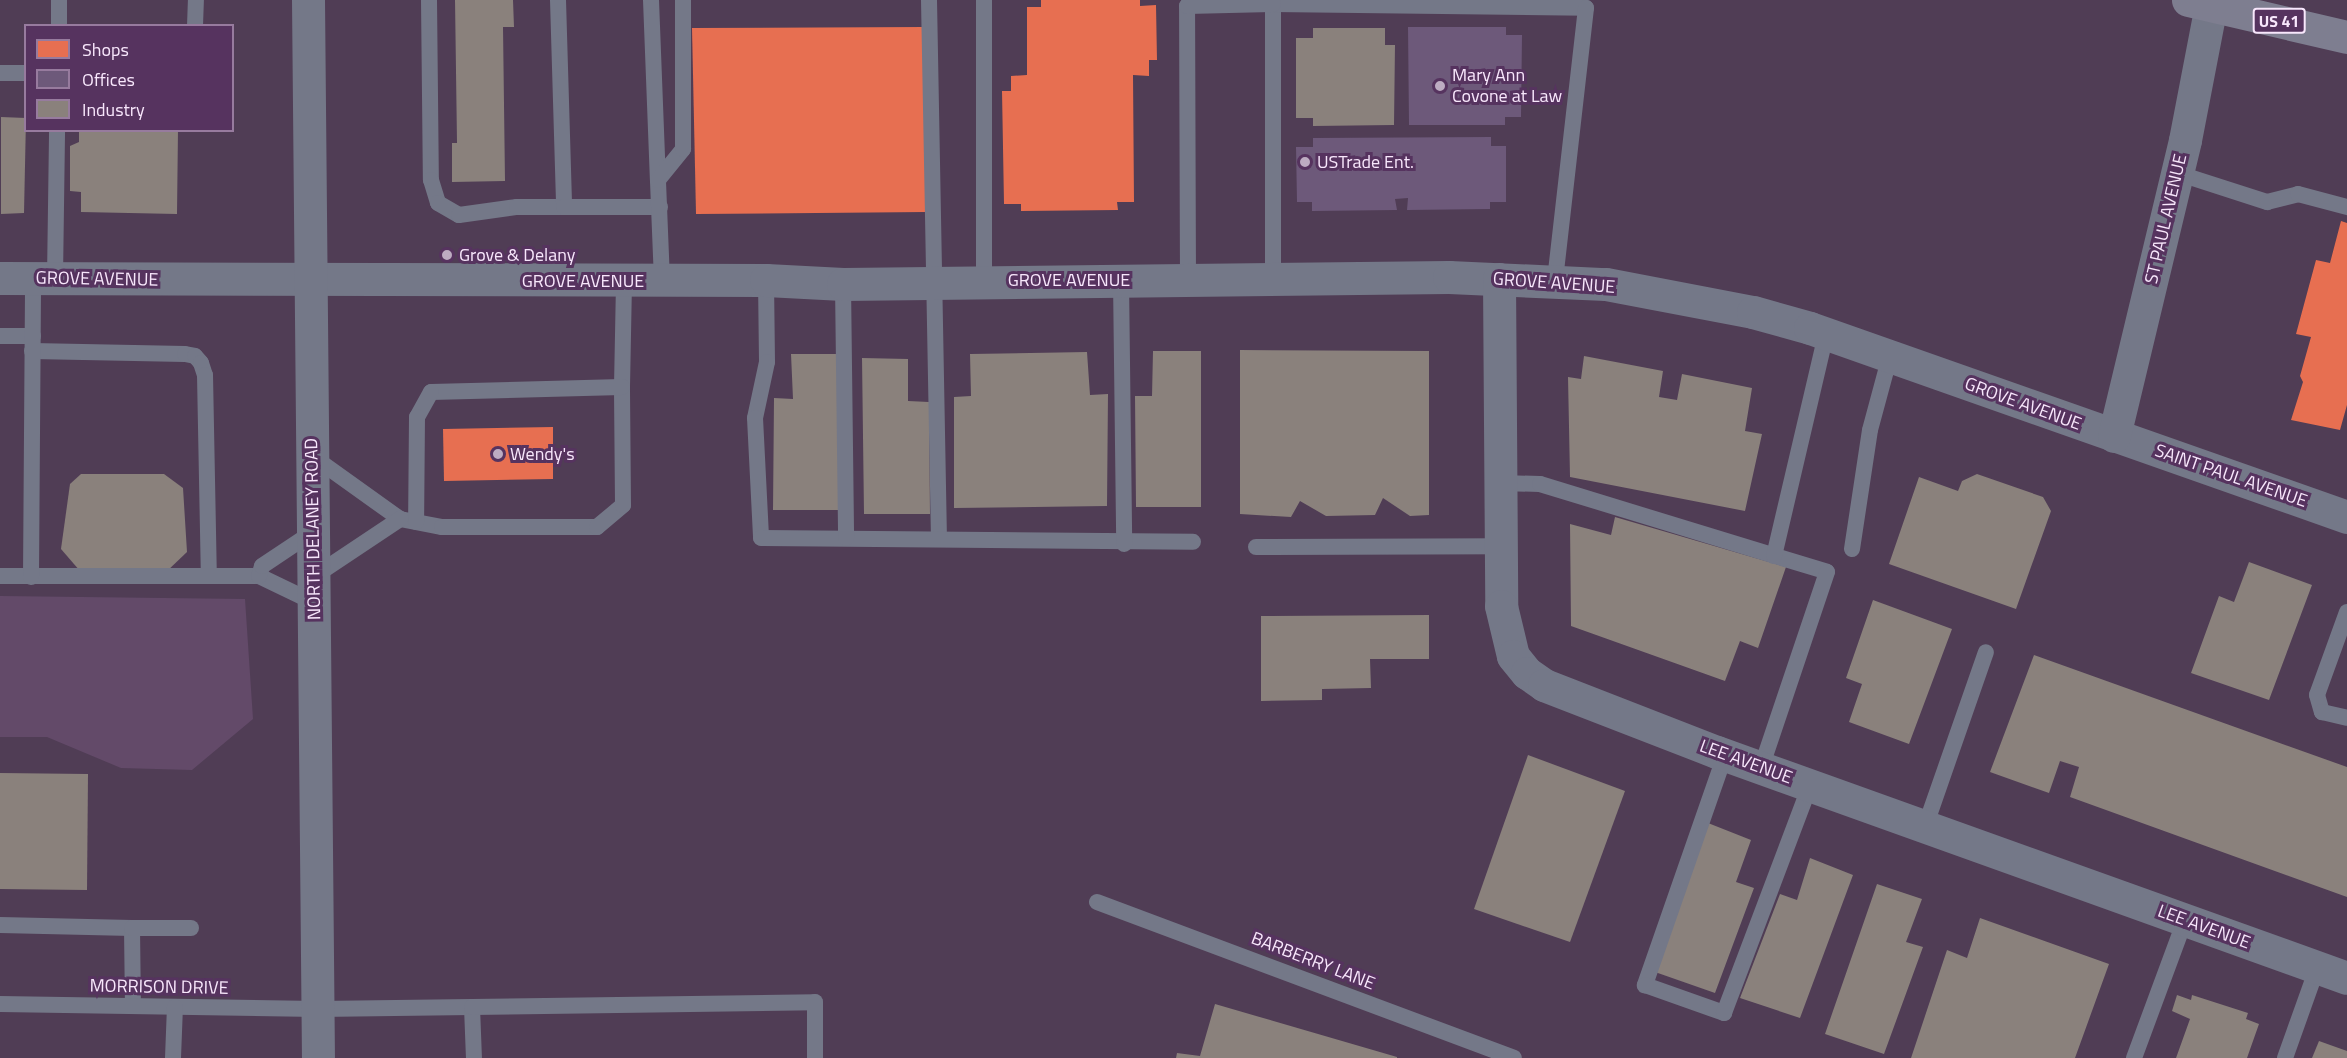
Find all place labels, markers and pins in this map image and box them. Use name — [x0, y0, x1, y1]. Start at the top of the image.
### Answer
place label: Mary Ann Covone at Law — [1452, 65, 1562, 107]
marker: Mary Ann Covone at Law — [1433, 79, 1447, 93]
place label: USTrade Ent. — [1317, 151, 1414, 173]
marker: USTrade Ent. — [1298, 155, 1312, 169]
place label: Grove & Delany — [459, 244, 575, 266]
marker: Grove & Delany — [440, 248, 454, 262]
place label: Wendy's — [510, 443, 575, 465]
marker: Wendy's — [491, 447, 505, 461]

